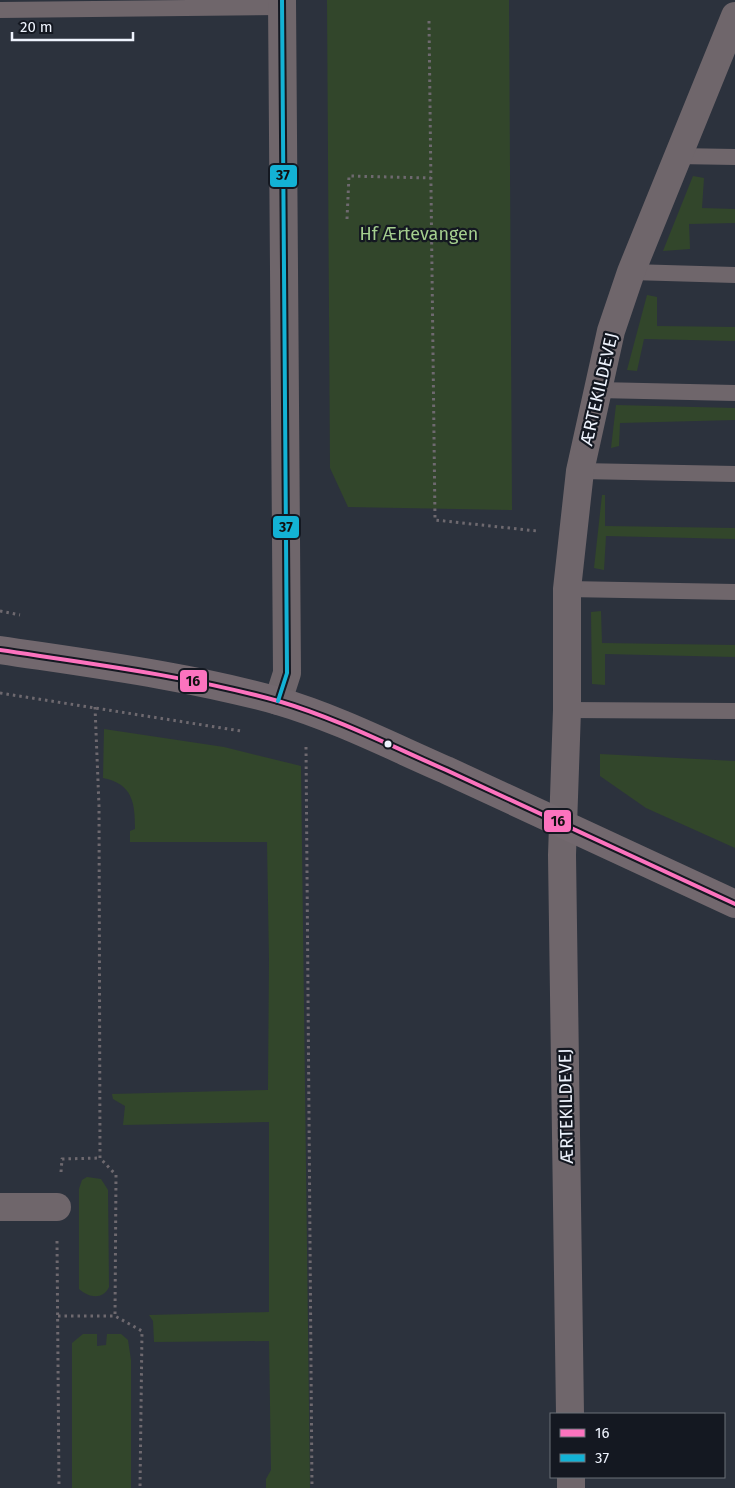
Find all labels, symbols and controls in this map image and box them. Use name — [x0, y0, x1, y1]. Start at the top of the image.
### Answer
scale bar — [12, 10, 134, 42]
text: 20 m — [20, 18, 53, 36]
line badge: 37 — [269, 164, 298, 188]
text: 37 — [275, 167, 290, 184]
park label: Hf Ærtevangen — [360, 223, 478, 245]
street label: ÆRTEKILDEVEJ — [575, 330, 623, 449]
line badge: 37 — [272, 515, 300, 539]
text: 37 — [278, 519, 293, 536]
line badge: 16 — [179, 669, 208, 693]
text: 16 — [186, 673, 200, 690]
unlabelled marker — [383, 739, 393, 749]
line badge: 16 — [543, 809, 572, 833]
text: 16 — [551, 813, 565, 830]
street label: ÆRTEKILDEVEJ — [554, 1048, 578, 1165]
legend — [550, 1413, 725, 1478]
text: 16 — [595, 1424, 610, 1442]
text: 37 — [595, 1449, 609, 1467]

